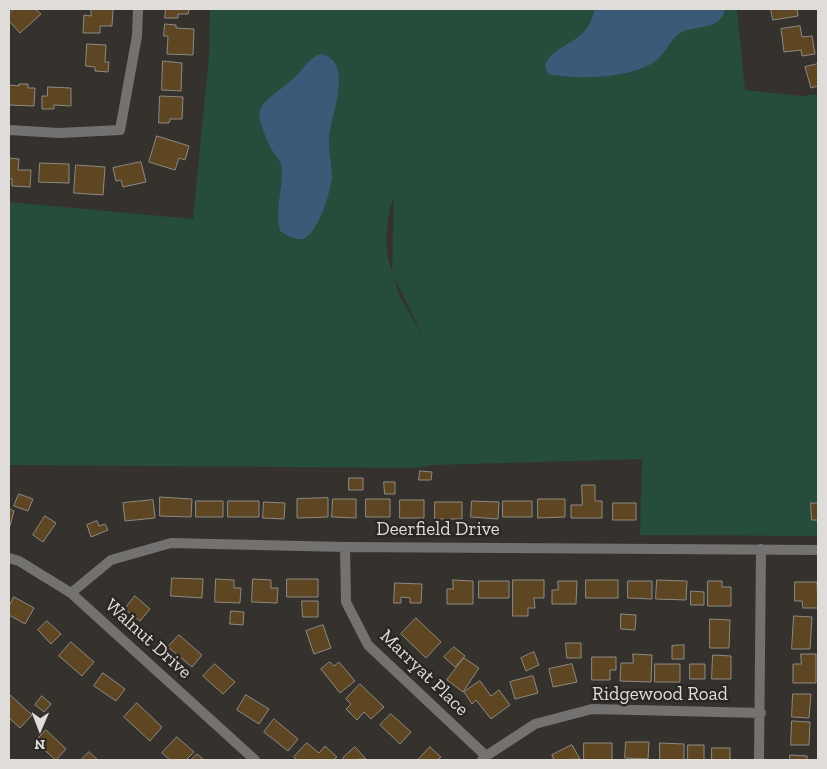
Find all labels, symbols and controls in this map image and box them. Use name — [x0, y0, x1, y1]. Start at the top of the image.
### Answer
street label: Deerfield Drive — [376, 519, 500, 541]
street label: Walnut Drive — [100, 594, 196, 684]
street label: Marryat Place — [375, 625, 473, 721]
street label: Ridgewood Road — [592, 684, 728, 706]
north arrow — [15, 704, 65, 754]
text: N — [34, 736, 45, 753]

